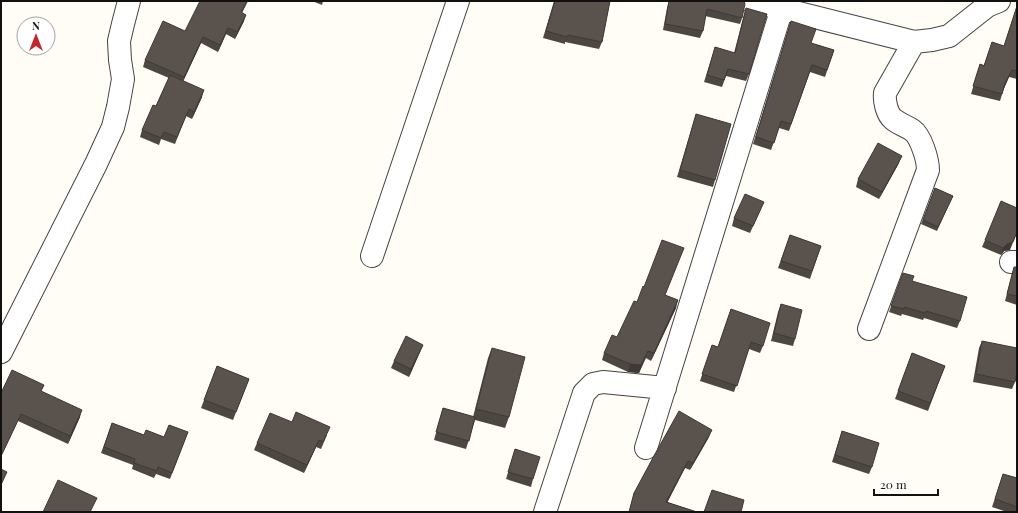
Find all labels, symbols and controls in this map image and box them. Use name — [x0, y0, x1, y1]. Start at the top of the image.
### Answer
north arrow — [16, 16, 56, 56]
text: N — [32, 18, 40, 33]
scale bar — [874, 471, 938, 497]
text: 20 m — [880, 476, 907, 492]

